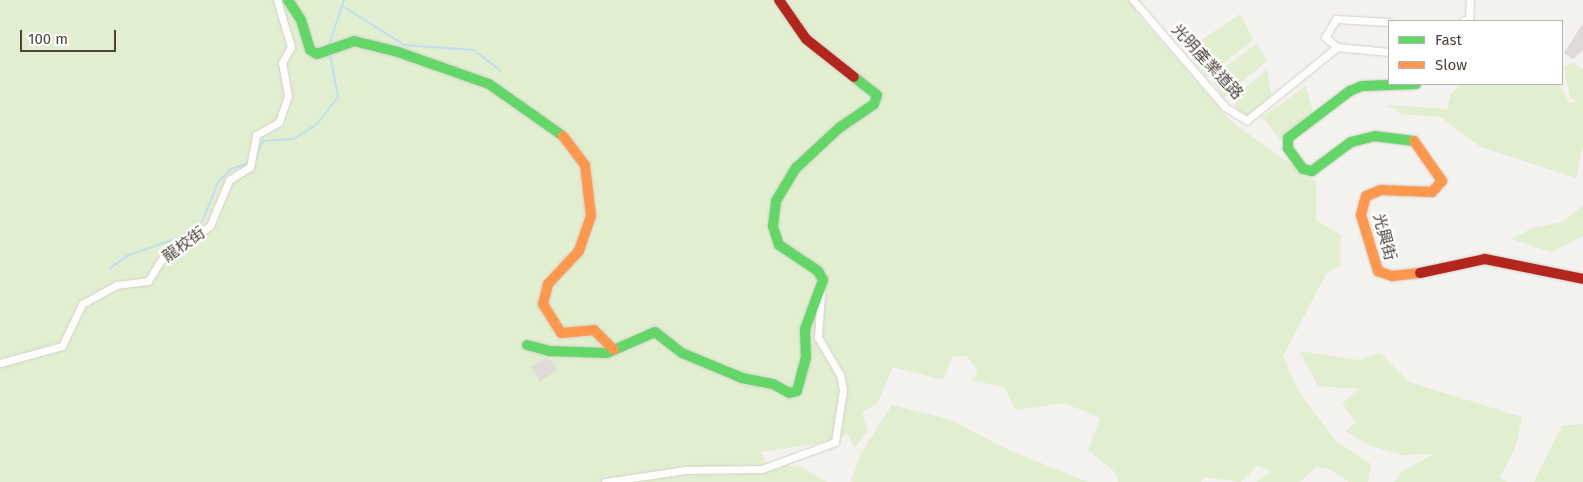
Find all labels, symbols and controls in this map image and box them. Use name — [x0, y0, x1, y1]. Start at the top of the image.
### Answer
scale bar — [22, 20, 119, 52]
street label: 光明產業道路 — [1167, 20, 1247, 104]
legend — [1388, 20, 1563, 85]
text: 100 m — [28, 30, 68, 48]
text: Fast — [1435, 31, 1462, 49]
text: Slow — [1435, 56, 1467, 74]
street label: 光興街 — [1369, 211, 1399, 263]
street label: 龍校街 — [159, 223, 209, 267]

